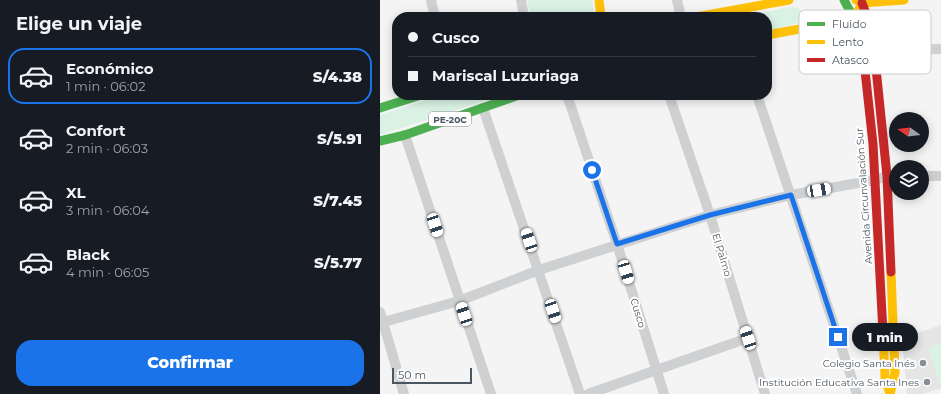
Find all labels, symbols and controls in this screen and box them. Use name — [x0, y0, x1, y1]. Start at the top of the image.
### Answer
legend — [799, 10, 931, 74]
text: Elige un viaje — [16, 13, 142, 35]
text: Fluido — [832, 17, 867, 31]
text: Cusco — [432, 28, 480, 47]
text: Lento — [832, 35, 864, 49]
text: Atasco — [832, 53, 869, 67]
icon: car — [18, 58, 54, 94]
text: Económico — [66, 59, 154, 78]
text: Mariscal Luzuriaga — [432, 66, 579, 85]
text: S/4.38 — [313, 67, 362, 86]
text: 1 min · 06:02 — [66, 78, 146, 94]
road number: PE-20C — [429, 112, 471, 126]
north arrow — [889, 112, 929, 152]
map controls — [889, 112, 929, 200]
icon: car — [18, 120, 54, 156]
text: Confort — [66, 121, 126, 140]
street label: Avenida Circunvalación Sur — [853, 128, 875, 264]
text: S/5.91 — [317, 129, 362, 148]
text: 2 min · 06:03 — [66, 140, 148, 156]
button: layers — [889, 160, 929, 200]
route start — [583, 161, 601, 179]
icon: car — [18, 182, 54, 218]
car — [806, 182, 832, 198]
text: XL — [66, 183, 85, 202]
text: S/7.45 — [313, 191, 362, 210]
text: 3 min · 06:04 — [66, 202, 149, 218]
car — [426, 212, 444, 238]
car — [519, 227, 539, 253]
street label: El Palmo — [709, 232, 735, 278]
icon: car — [18, 244, 54, 280]
text: Black — [66, 245, 110, 264]
text: S/5.77 — [314, 253, 362, 272]
car — [617, 259, 635, 285]
text: 4 min · 06:05 — [66, 264, 149, 280]
street label: Cusco — [627, 297, 649, 329]
car — [544, 298, 562, 324]
car — [455, 301, 473, 327]
callout: 1 min — [852, 323, 918, 351]
car — [739, 325, 757, 351]
route end — [829, 328, 847, 346]
text: 1 min — [867, 329, 903, 345]
button: Confirmar — [16, 340, 364, 386]
place label: Colegio Santa Inés — [823, 357, 915, 370]
marker: Colegio Santa Inés — [918, 358, 928, 368]
scale bar — [392, 366, 472, 385]
text: 50 m — [398, 368, 426, 382]
place label: Institución Educativa Santa Ines — [759, 376, 919, 389]
marker: Institución Educativa Santa Ines — [922, 377, 932, 387]

